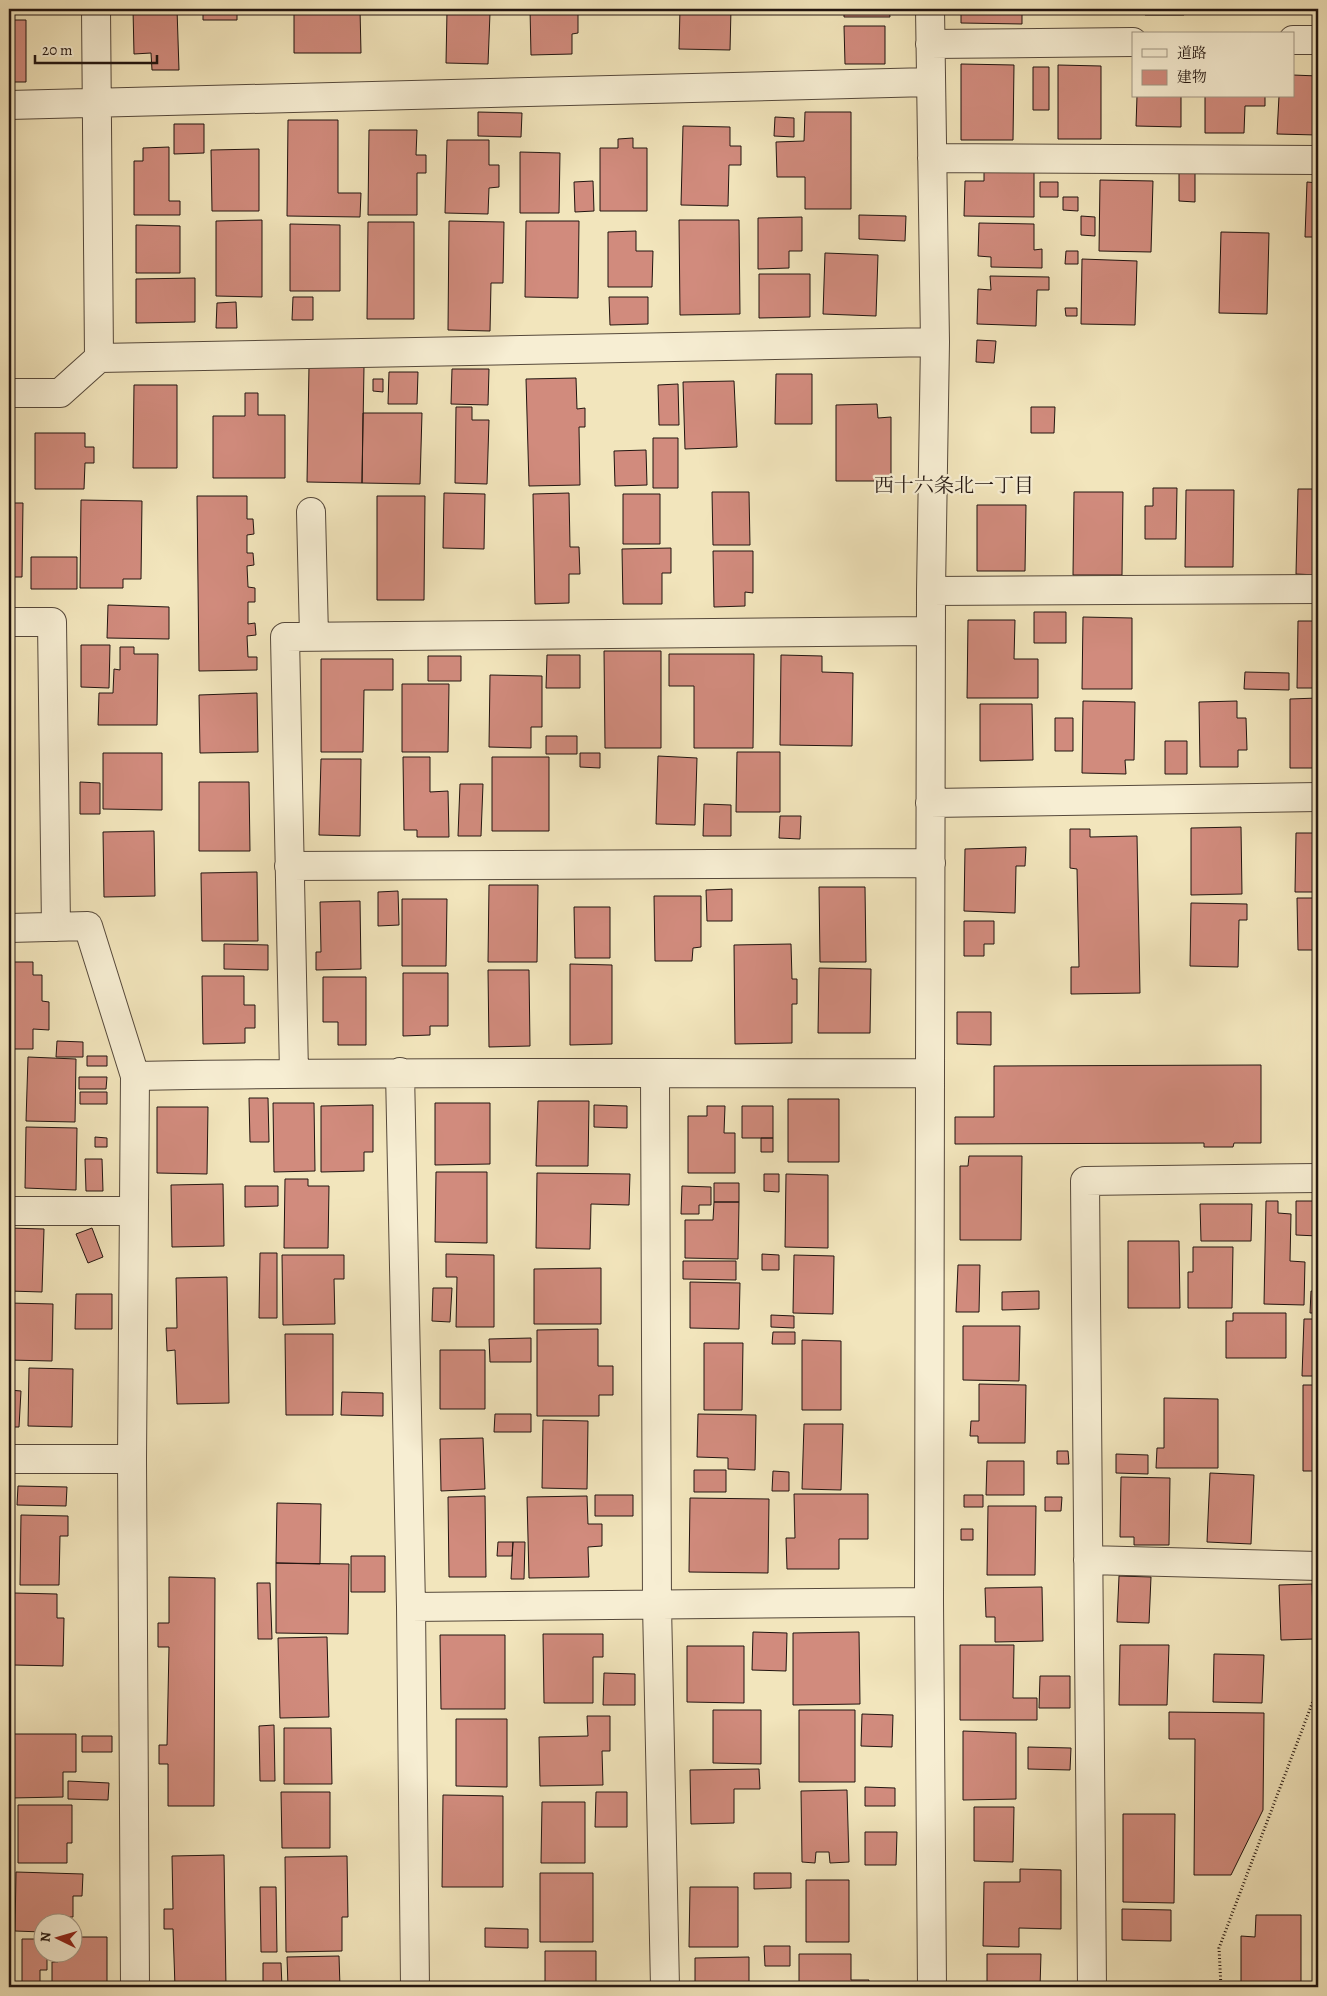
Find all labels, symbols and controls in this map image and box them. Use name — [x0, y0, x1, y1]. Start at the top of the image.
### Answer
scale bar — [35, 32, 158, 64]
legend — [1132, 32, 1294, 98]
text: 20 m — [42, 40, 73, 60]
text: 道路 — [1177, 43, 1207, 63]
text: 建物 — [1177, 67, 1207, 87]
district label: 西十六条北一丁目 — [874, 472, 1034, 499]
north arrow — [32, 1914, 82, 1964]
text: N — [36, 1931, 55, 1943]

